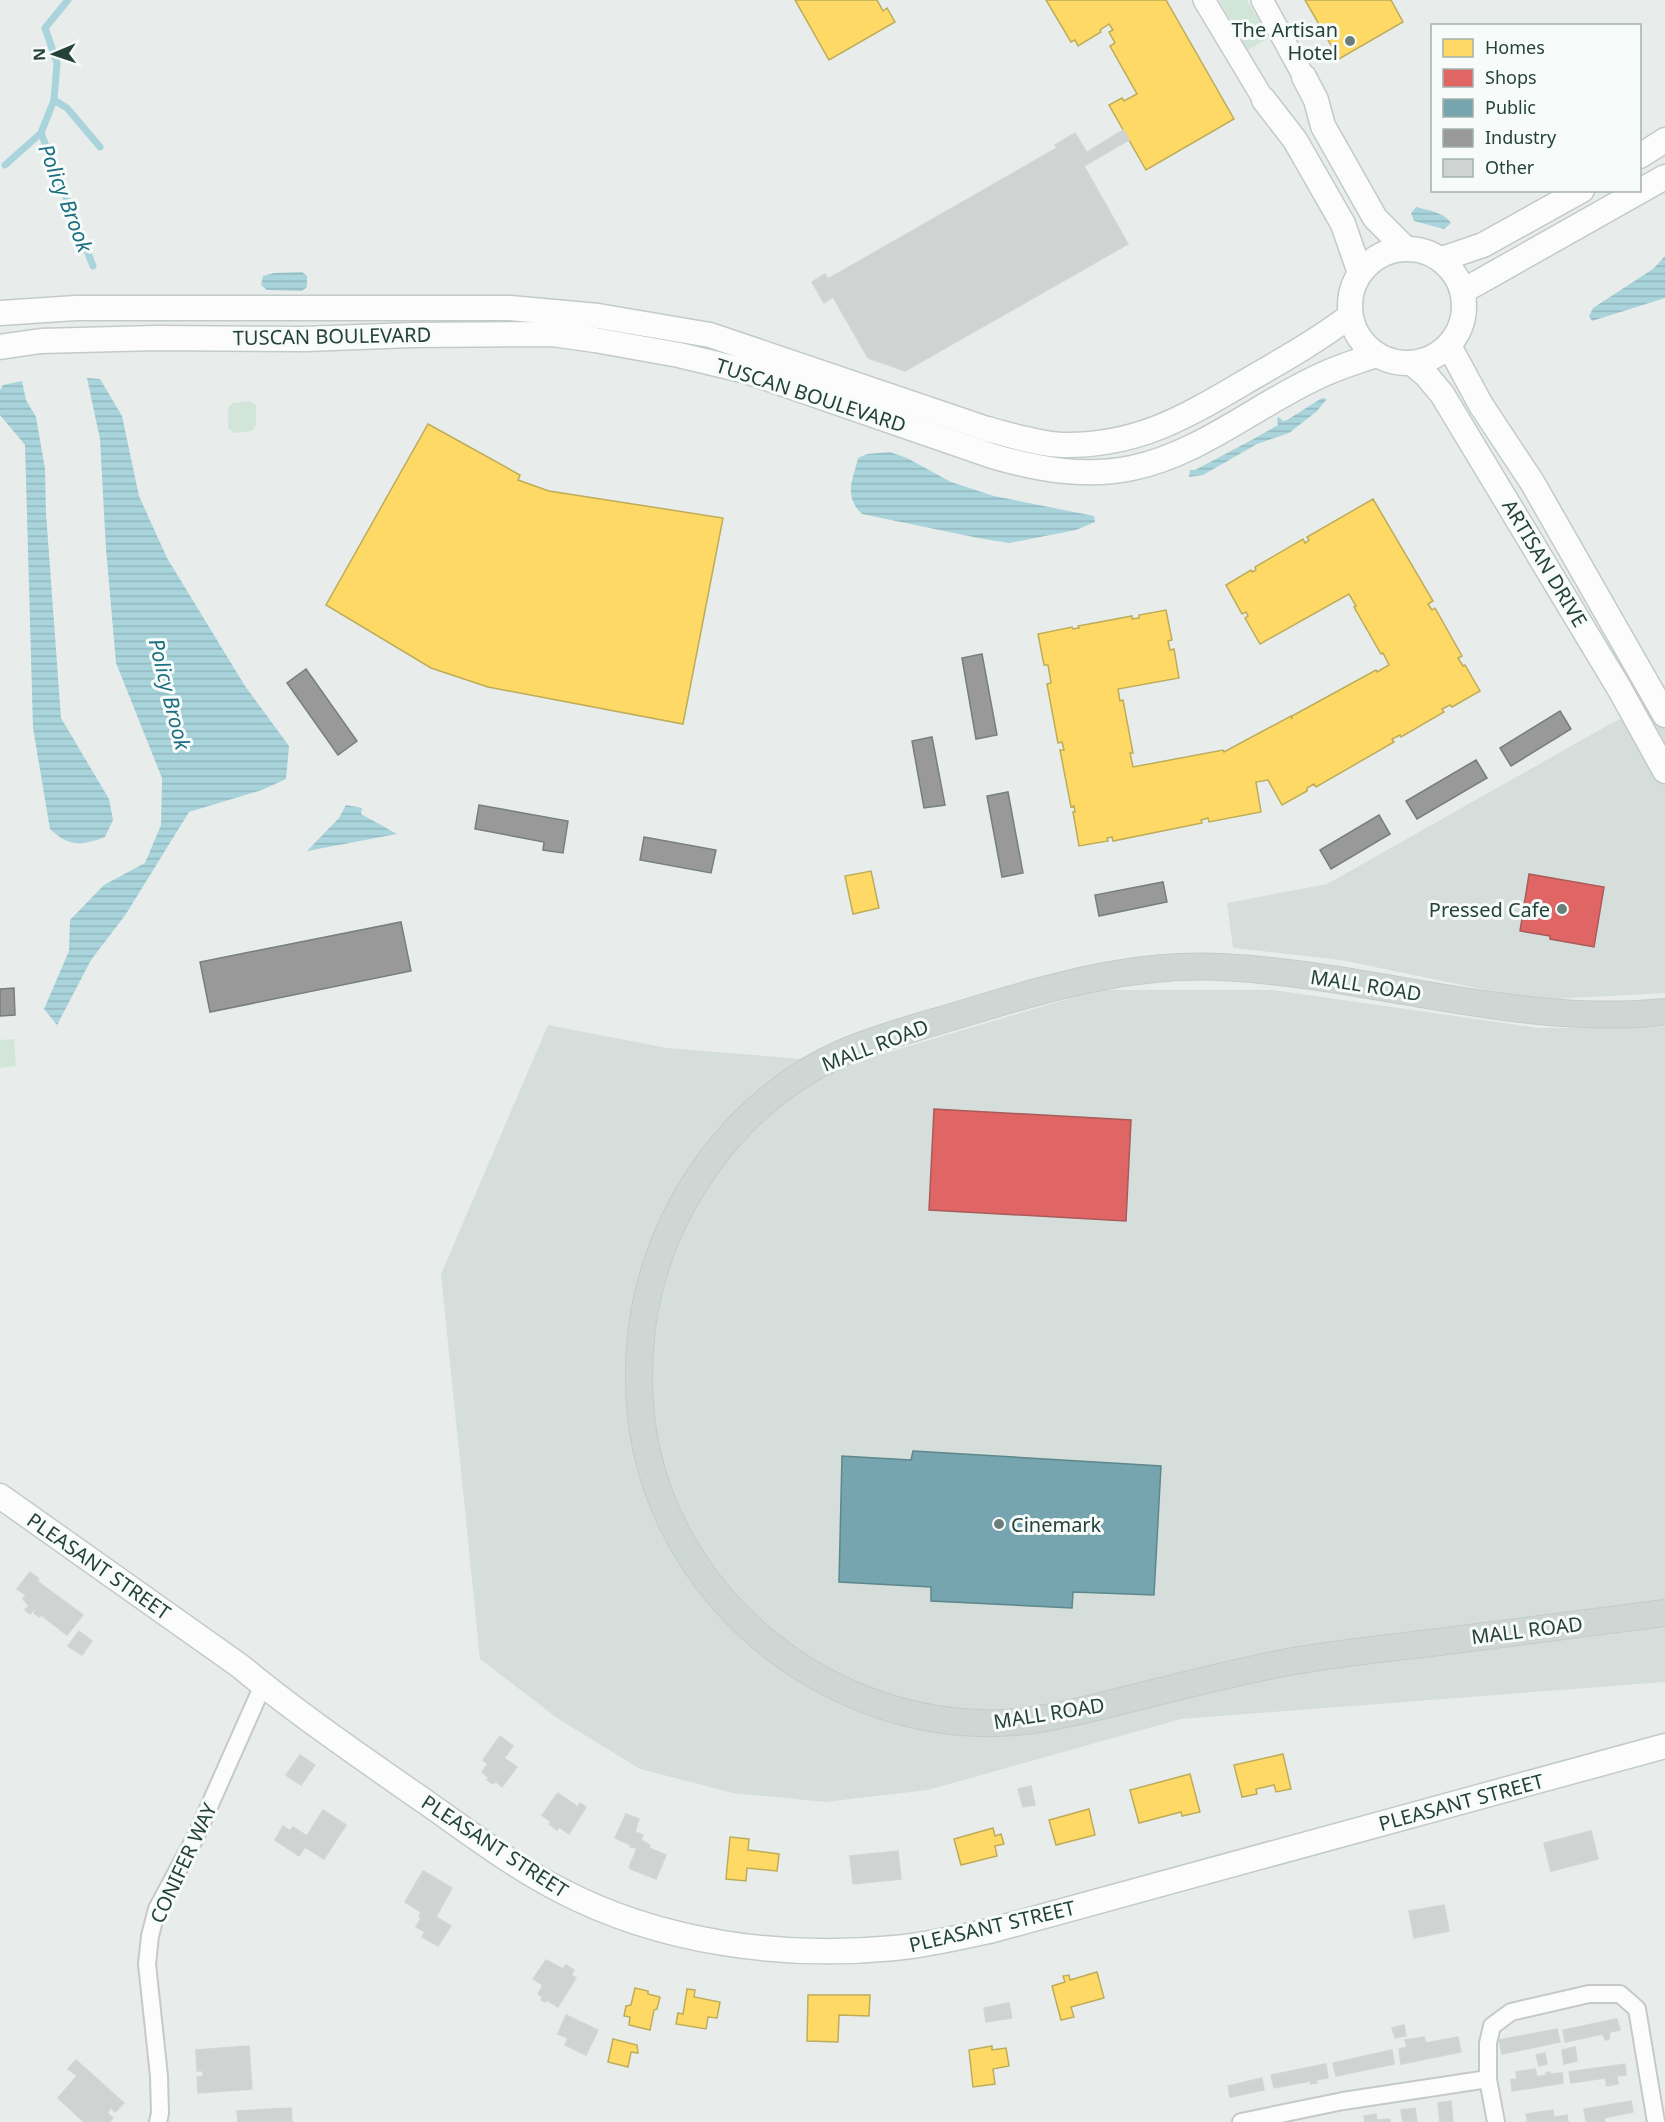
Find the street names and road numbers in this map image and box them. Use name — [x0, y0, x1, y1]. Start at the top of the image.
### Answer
street label: TUSCAN BOULEVARD — [233, 321, 431, 351]
street label: TUSCAN BOULEVARD — [712, 352, 910, 438]
street label: ARTISAN DRIVE — [1496, 494, 1594, 632]
street label: MALL ROAD — [1309, 963, 1423, 1007]
street label: MALL ROAD — [818, 1012, 932, 1078]
street label: PLEASANT STREET — [22, 1506, 176, 1626]
street label: MALL ROAD — [1470, 1610, 1584, 1650]
street label: MALL ROAD — [992, 1691, 1106, 1735]
street label: PLEASANT STREET — [1376, 1767, 1546, 1837]
street label: PLEASANT STREET — [416, 1788, 574, 1904]
street label: CONIFER WAY — [143, 1798, 223, 1927]
street label: PLEASANT STREET — [906, 1894, 1078, 1958]

